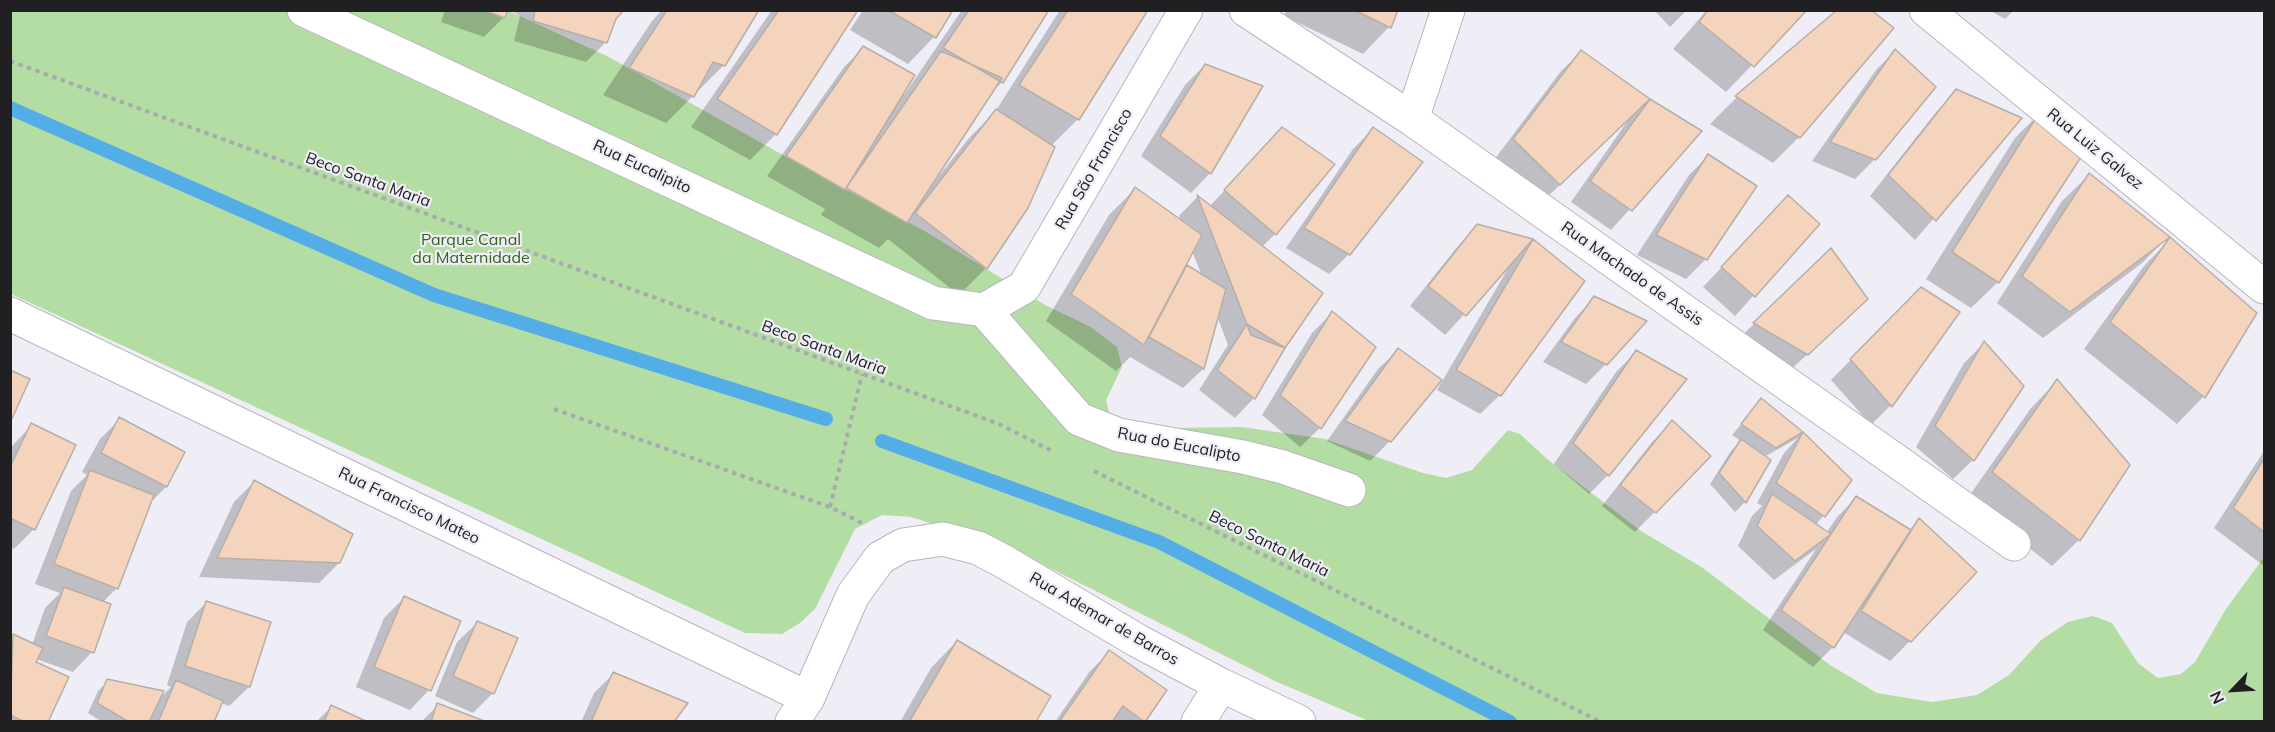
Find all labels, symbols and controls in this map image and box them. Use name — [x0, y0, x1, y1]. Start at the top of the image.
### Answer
street label: Rua Luiz Galvez — [2043, 104, 2147, 194]
street label: Rua São Francisco — [1051, 105, 1137, 233]
street label: Rua Eucalipito — [590, 136, 694, 198]
street label: Beco Santa Maria — [303, 148, 433, 212]
street label: Rua Machado de Assis — [1557, 218, 1707, 330]
park label: Parque Canal da Maternidade — [412, 230, 530, 268]
street label: Beco Santa Maria — [759, 316, 889, 380]
street label: Rua do Eucalipto — [1116, 424, 1242, 466]
street label: Rua Francisco Mateo — [335, 463, 483, 549]
street label: Beco Santa Maria — [1206, 507, 1332, 581]
street label: Rua Ademar de Barros — [1026, 568, 1182, 670]
north arrow — [2203, 660, 2263, 720]
text: N — [2205, 688, 2228, 707]

